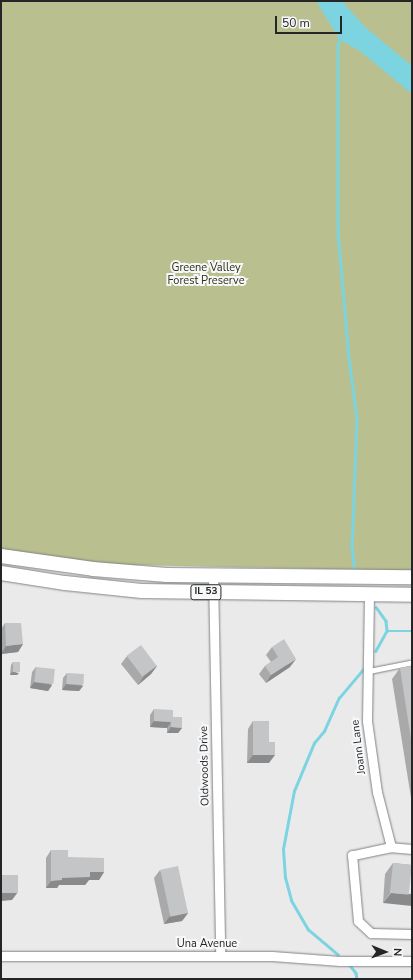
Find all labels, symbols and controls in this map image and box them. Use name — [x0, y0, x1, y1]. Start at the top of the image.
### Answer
scale bar — [277, 8, 344, 34]
text: 50 m — [282, 15, 310, 31]
park label: Greene Valley Forest Preserve — [168, 262, 244, 288]
road number: IL 53 — [190, 584, 222, 600]
street label: Joann Lane — [349, 719, 369, 775]
street label: Oldwoods Drive — [198, 726, 212, 806]
north arrow — [365, 932, 405, 972]
street label: Una Avenue — [177, 937, 237, 951]
text: N — [390, 948, 405, 956]

